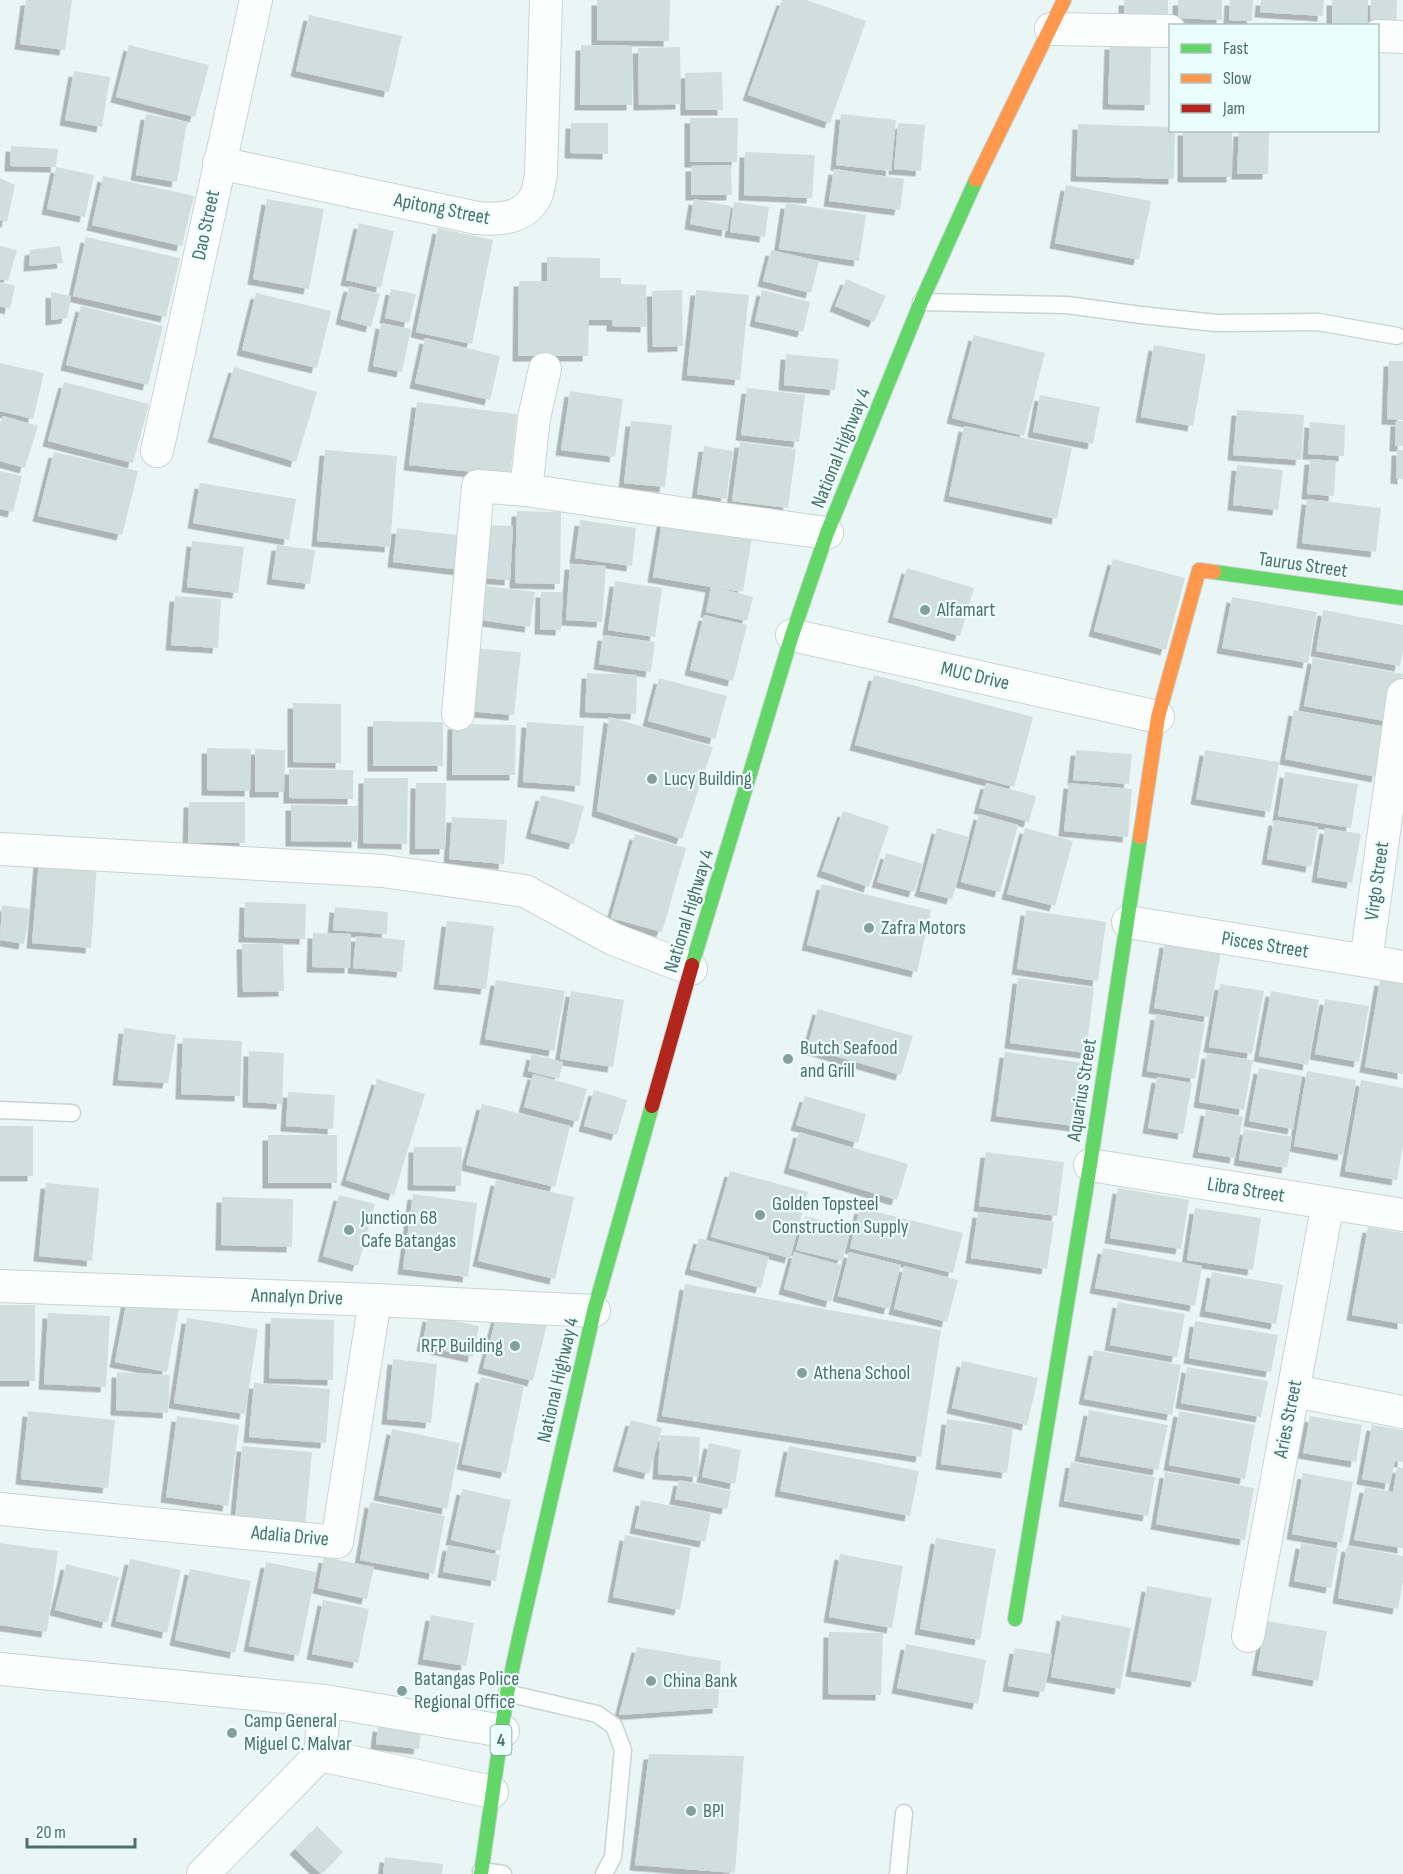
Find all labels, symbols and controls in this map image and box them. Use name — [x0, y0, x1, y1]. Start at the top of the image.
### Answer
legend — [1169, 24, 1379, 132]
text: Fast — [1223, 38, 1249, 59]
text: Slow — [1223, 68, 1252, 89]
text: Jam — [1222, 98, 1245, 119]
street label: Dao Street — [187, 188, 225, 262]
street label: Apitong Street — [391, 188, 492, 230]
street label: National Highway 4 — [806, 384, 876, 512]
street label: Taurus Street — [1257, 547, 1349, 583]
place label: Alfamart — [936, 598, 995, 622]
marker: Alfamart — [918, 603, 932, 617]
street label: MUC Drive — [938, 656, 1012, 696]
place label: Lucy Building — [664, 767, 752, 791]
marker: Lucy Building — [645, 772, 659, 786]
street label: Virgo Street — [1360, 840, 1394, 922]
street label: National Highway 4 — [659, 847, 719, 975]
place label: Zafra Motors — [881, 916, 966, 940]
marker: Zafra Motors — [862, 921, 876, 935]
street label: Pisces Street — [1220, 926, 1310, 964]
place label: Butch Seafood and Grill — [800, 1036, 898, 1083]
street label: Aquarius Street — [1062, 1037, 1102, 1144]
marker: Butch Seafood and Grill — [781, 1052, 795, 1066]
street label: Libra Street — [1206, 1172, 1286, 1208]
place label: Golden Topsteel Construction Supply — [772, 1192, 909, 1239]
place label: Junction 68 Cafe Batangas — [360, 1206, 456, 1253]
marker: Golden Topsteel Construction Supply — [753, 1208, 767, 1222]
marker: Junction 68 Cafe Batangas — [342, 1223, 356, 1237]
street label: Annalyn Drive — [250, 1283, 343, 1311]
street label: National Highway 4 — [532, 1315, 584, 1445]
place label: RFP Building — [421, 1334, 503, 1358]
marker: RFP Building — [508, 1339, 522, 1353]
place label: Athena School — [813, 1361, 910, 1385]
marker: Athena School — [795, 1366, 809, 1380]
street label: Aries Street — [1268, 1378, 1307, 1461]
street label: Adalia Drive — [249, 1521, 330, 1551]
place label: Batangas Police Regional Office — [414, 1667, 519, 1714]
place label: China Bank — [663, 1669, 738, 1693]
marker: China Bank — [644, 1674, 658, 1688]
marker: Batangas Police Regional Office — [395, 1684, 409, 1698]
place label: Camp General Miguel C. Malvar — [244, 1709, 352, 1756]
road number: 4 — [490, 1725, 512, 1755]
marker: Camp General Miguel C. Malvar — [225, 1726, 239, 1740]
place label: BPI — [703, 1799, 724, 1823]
marker: BPI — [684, 1804, 698, 1818]
scale bar — [27, 1811, 135, 1849]
text: 20 m — [36, 1822, 66, 1843]

